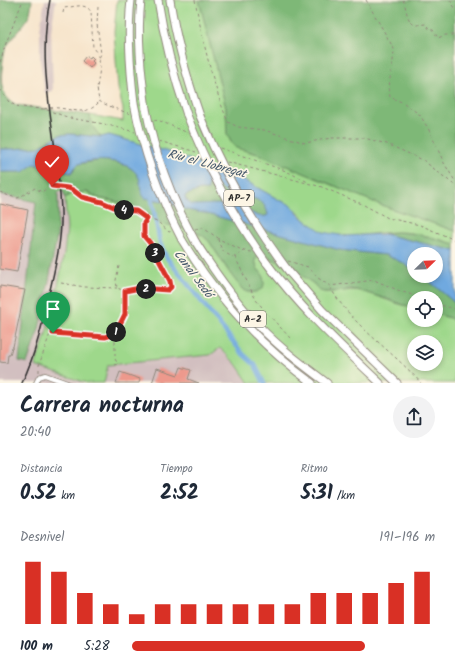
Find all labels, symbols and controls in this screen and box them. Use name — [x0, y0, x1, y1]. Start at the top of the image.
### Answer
water label: Riu el Llobregat — [166, 144, 250, 184]
pin — [35, 145, 69, 186]
icon: check — [41, 151, 63, 173]
road number: AP-7 — [224, 190, 254, 206]
pin: 4 — [114, 200, 134, 220]
text: 4 — [121, 201, 127, 219]
pin: 3 — [145, 243, 165, 263]
text: 3 — [152, 244, 158, 262]
water label: Canal Sedó — [169, 246, 219, 304]
north arrow — [407, 247, 443, 283]
map controls — [407, 247, 443, 371]
pin: 2 — [136, 279, 156, 299]
text: 2 — [143, 280, 149, 298]
button: locate — [407, 291, 443, 327]
pin — [36, 292, 70, 333]
icon: arrive — [42, 298, 64, 320]
road number: A-2 — [240, 311, 266, 327]
pin: 1 — [106, 322, 126, 342]
text: 1 — [114, 323, 118, 341]
button: layers — [407, 335, 443, 371]
text: Carrera nocturna — [20, 389, 184, 424]
button: share — [393, 396, 435, 438]
text: 20:40 — [20, 422, 51, 443]
text: Distancia — [20, 460, 62, 478]
text: Tiempo — [160, 460, 193, 478]
text: Ritmo — [301, 460, 328, 478]
text: 0.52 — [20, 478, 57, 510]
text: 2:52 — [160, 478, 199, 510]
text: 5:31 — [301, 478, 333, 510]
text: km — [57, 487, 75, 505]
text: /km — [333, 487, 355, 505]
text: Desnivel — [20, 527, 64, 548]
text: 191–196 m — [379, 527, 435, 548]
text: 100 m — [20, 636, 53, 657]
text: 5:28 — [84, 636, 110, 657]

